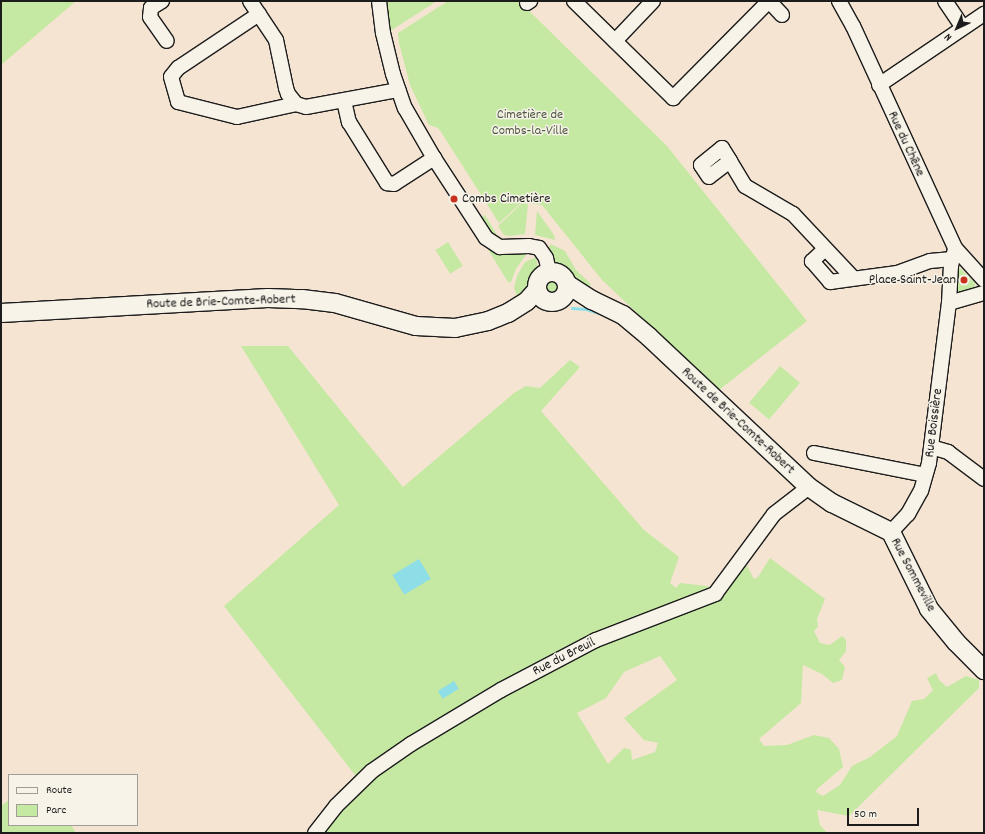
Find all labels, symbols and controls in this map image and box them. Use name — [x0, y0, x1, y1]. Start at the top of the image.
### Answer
north arrow — [937, 8, 977, 48]
text: N — [941, 29, 956, 44]
park label: Cimetière de Combs-la-Ville — [492, 107, 568, 140]
street label: Rue du Chêne — [884, 109, 928, 179]
place label: Combs Cimetière — [462, 191, 550, 207]
marker: Combs Cimetière — [449, 194, 459, 204]
place label: Place Saint-Jean — [869, 272, 956, 288]
marker: Place Saint-Jean — [959, 275, 969, 285]
street label: Route de Brie-Comte-Robert — [146, 291, 296, 313]
street label: Route de Brie-Comte-Robert — [678, 364, 798, 478]
street label: Rue Boissière — [921, 388, 947, 458]
street label: Rue Sommeville — [887, 535, 939, 615]
street label: Rue du Breuil — [530, 634, 598, 680]
legend — [8, 774, 138, 826]
text: Route — [46, 782, 72, 799]
scale bar — [849, 800, 921, 826]
text: Parc — [46, 802, 66, 819]
text: 50 m — [854, 806, 877, 823]

